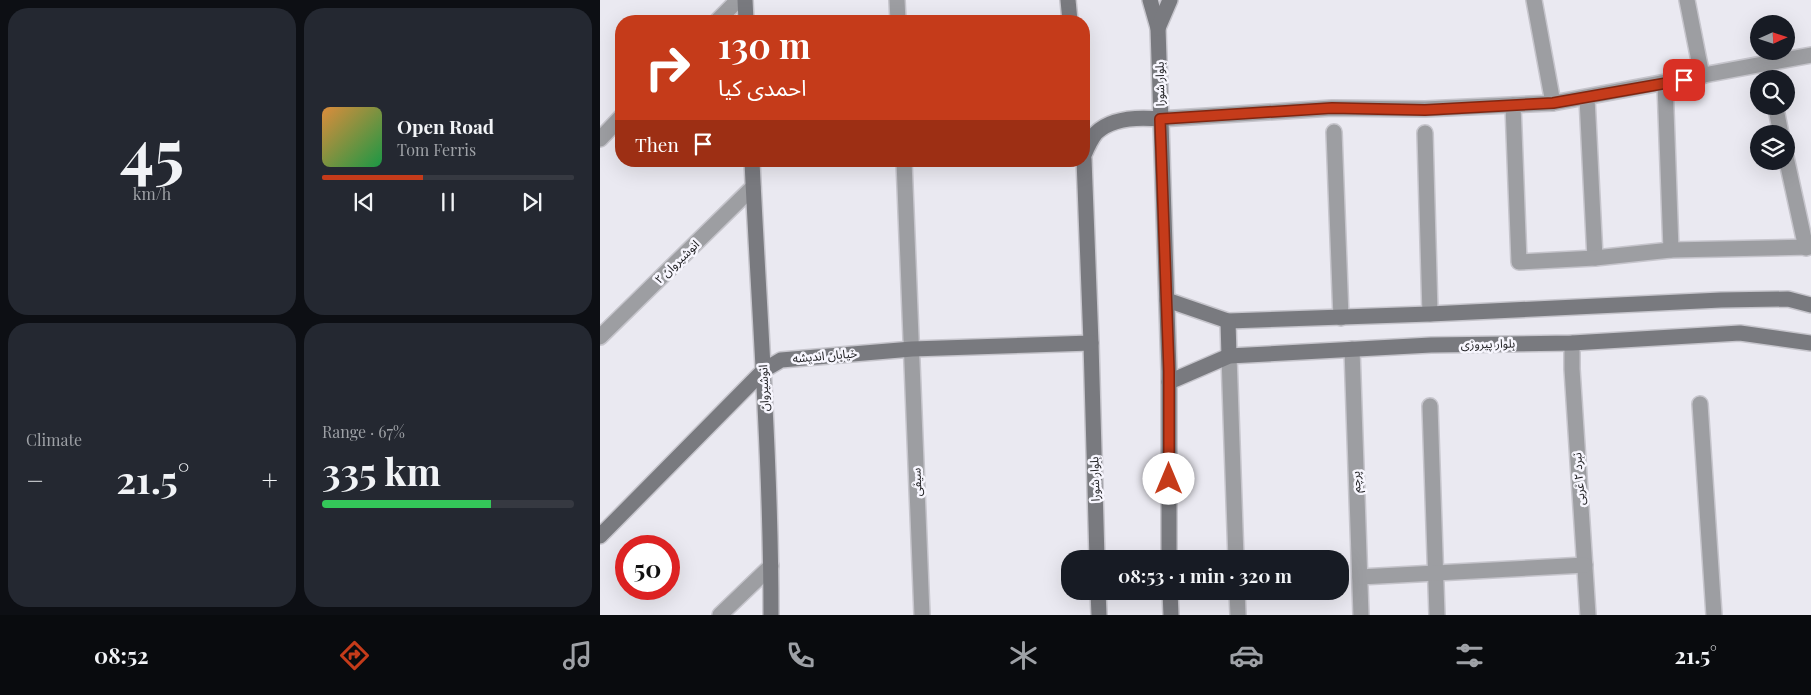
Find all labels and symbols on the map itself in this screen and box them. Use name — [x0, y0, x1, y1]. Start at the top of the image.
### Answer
north arrow — [1750, 15, 1795, 60]
pin — [1663, 59, 1705, 101]
street label: بلوار شورا — [1151, 61, 1167, 107]
street label: انوشیروان ۲ — [650, 236, 702, 287]
street label: بلوار پیروزی — [1461, 335, 1515, 353]
street label: خیابان اندیشه — [792, 344, 858, 366]
street label: انوشیروان — [754, 364, 772, 412]
position arrow — [1142, 452, 1194, 504]
street label: نبرد ۲ غربی — [1568, 452, 1588, 506]
street label: بلوار شورا — [1085, 456, 1103, 502]
street label: سیفی — [908, 467, 925, 497]
street label: پرچم — [1347, 471, 1365, 493]
speed limit sign: 50 — [615, 535, 680, 600]

